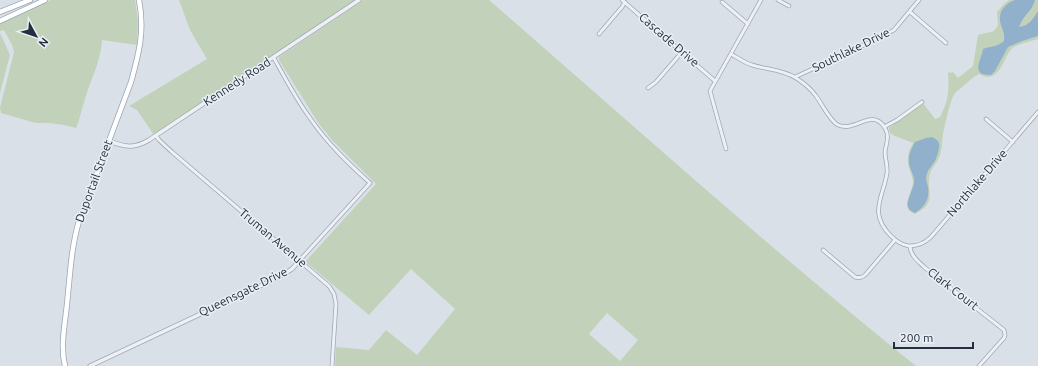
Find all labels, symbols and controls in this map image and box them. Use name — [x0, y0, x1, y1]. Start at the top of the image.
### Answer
street label: Cascade Drive — [637, 10, 702, 69]
north arrow — [16, 16, 56, 56]
street label: Southlake Drive — [810, 25, 892, 74]
text: N — [36, 35, 51, 49]
street label: Kennedy Road — [201, 55, 273, 108]
street label: Duportail Street — [73, 137, 115, 224]
street label: Northlake Drive — [944, 146, 1009, 219]
street label: Truman Avenue — [237, 206, 310, 270]
street label: Queensgate Drive — [196, 264, 289, 319]
street label: Clark Court — [925, 265, 981, 313]
scale bar — [894, 324, 973, 350]
text: 200 m — [900, 331, 933, 344]

